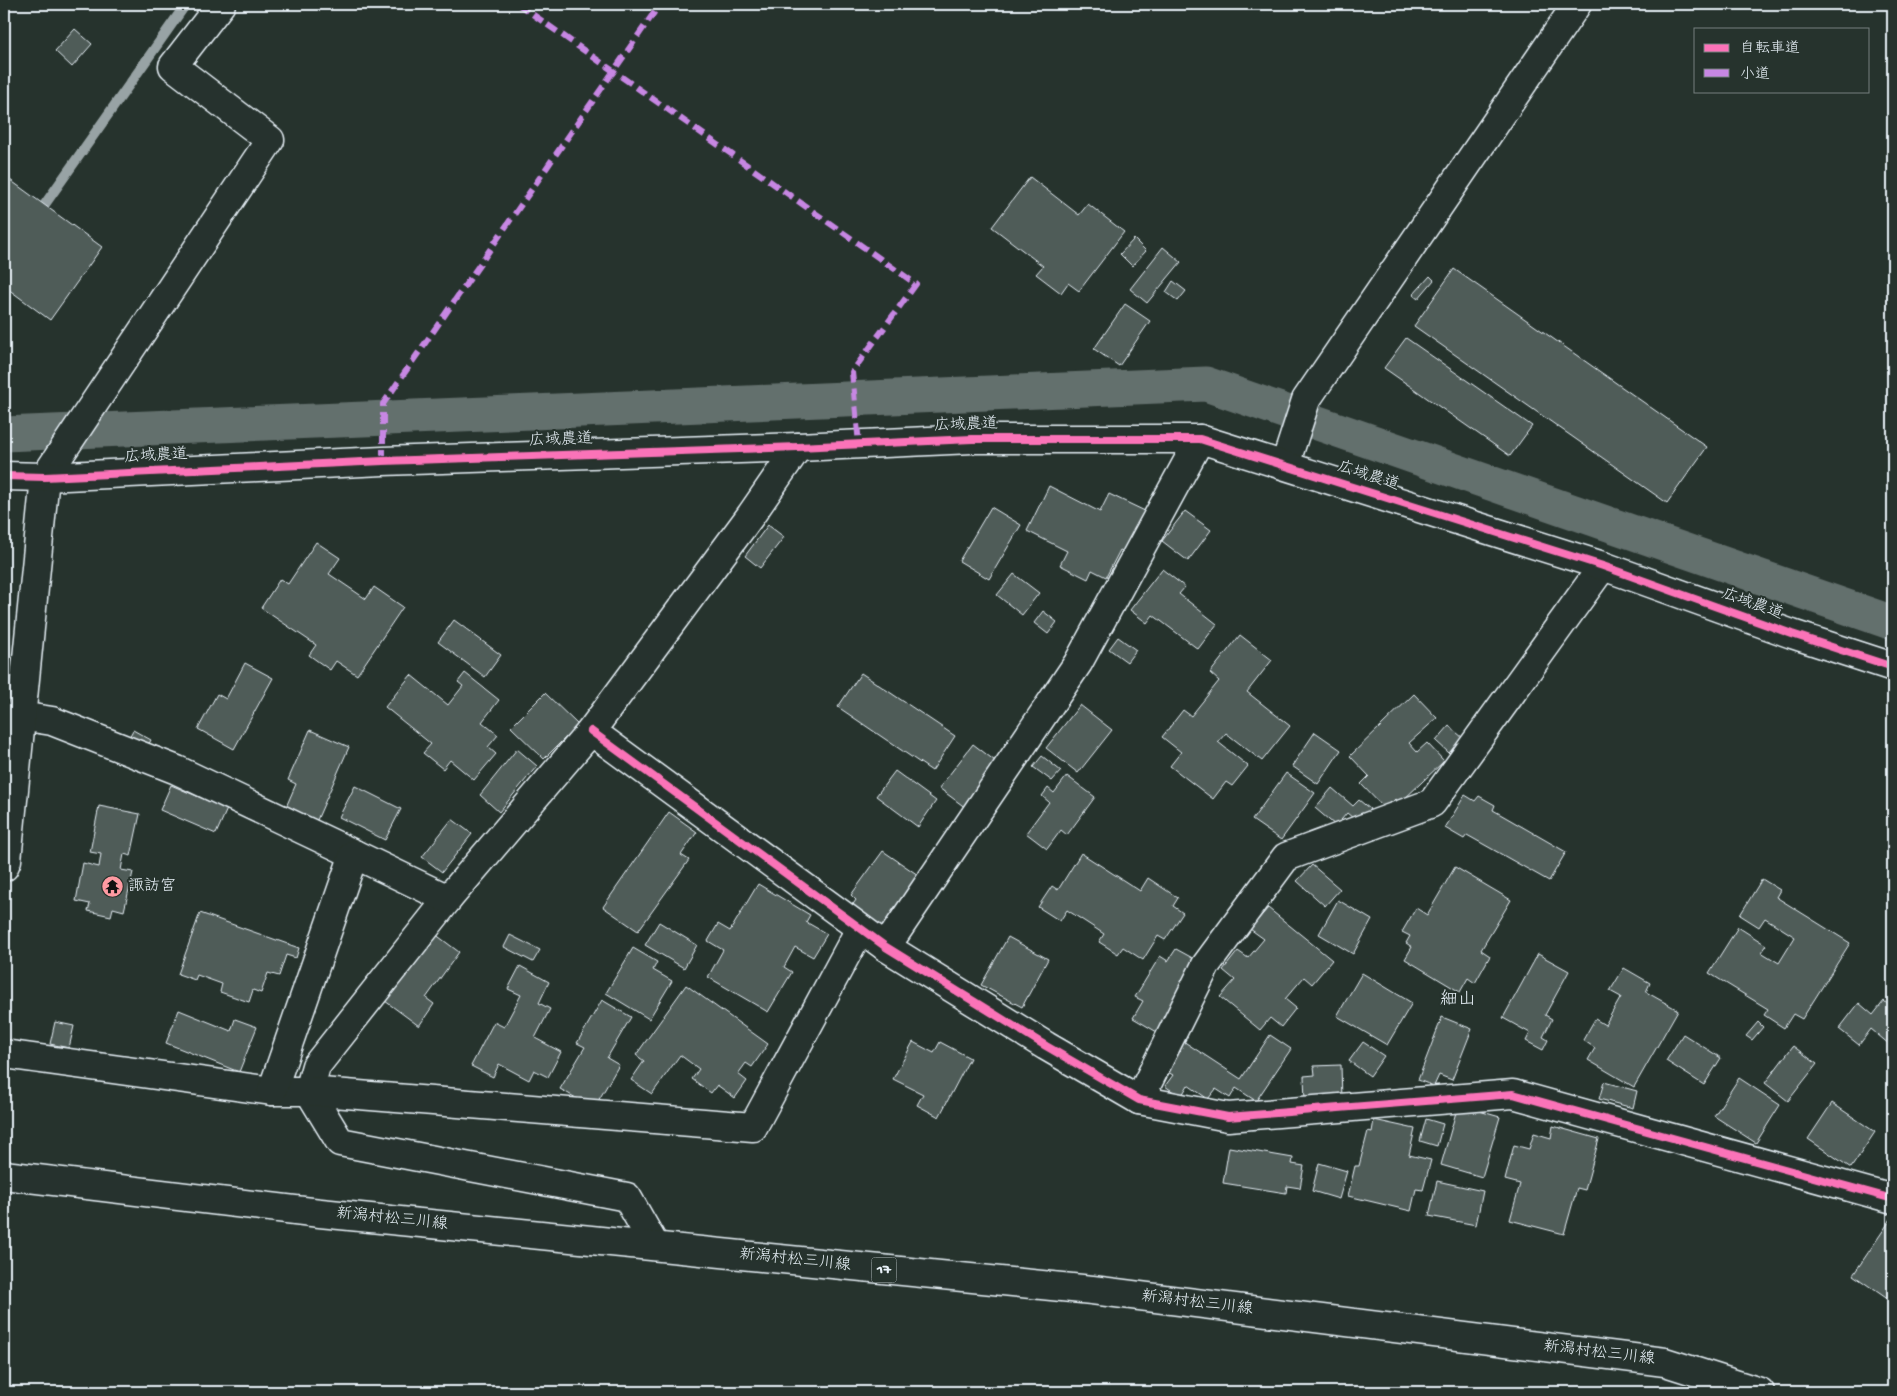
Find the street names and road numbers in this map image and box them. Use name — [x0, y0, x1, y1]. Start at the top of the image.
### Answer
street label: 広域農道 — [934, 413, 998, 437]
street label: 広域農道 — [529, 428, 593, 452]
street label: 広域農道 — [123, 444, 188, 468]
street label: 広域農道 — [1335, 456, 1402, 496]
street label: 広域農道 — [1719, 583, 1786, 625]
street label: 新潟村松三川線 — [335, 1203, 449, 1235]
street label: 新潟村松三川線 — [738, 1244, 852, 1276]
road number: 17 — [872, 1258, 896, 1282]
street label: 新潟村松三川線 — [1140, 1286, 1254, 1320]
street label: 新潟村松三川線 — [1542, 1336, 1656, 1370]

